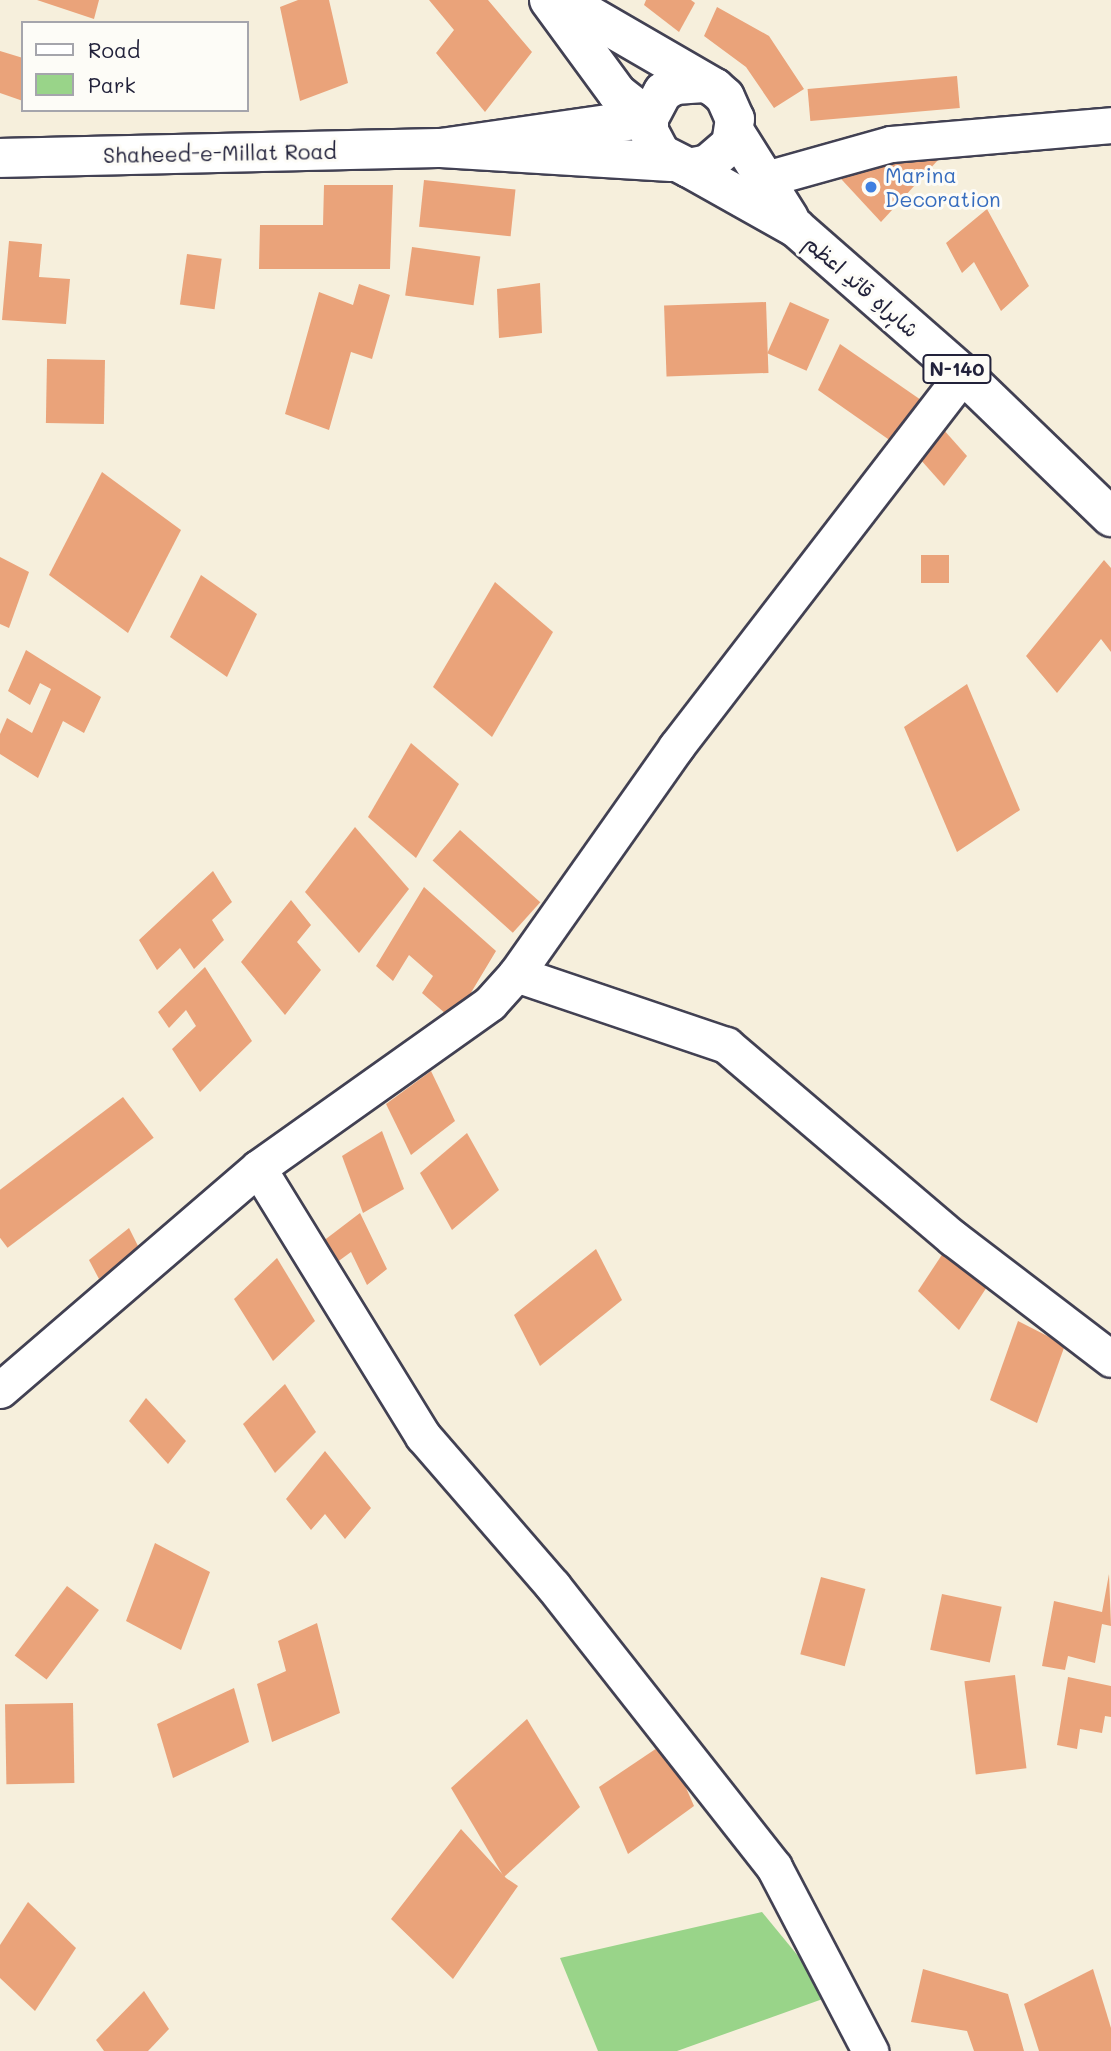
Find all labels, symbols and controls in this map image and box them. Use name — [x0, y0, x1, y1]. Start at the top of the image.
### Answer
legend — [21, 21, 248, 112]
text: Road — [88, 36, 140, 63]
text: Park — [88, 71, 136, 98]
street label: Shaheed-e-Millat Road — [103, 138, 337, 168]
place label: Marina Decoration — [885, 162, 1001, 212]
marker: Marina Decoration — [863, 179, 879, 195]
street label: شاہراہِ قائدِ اعظم — [800, 230, 924, 342]
road number: N-140 — [922, 354, 992, 384]

